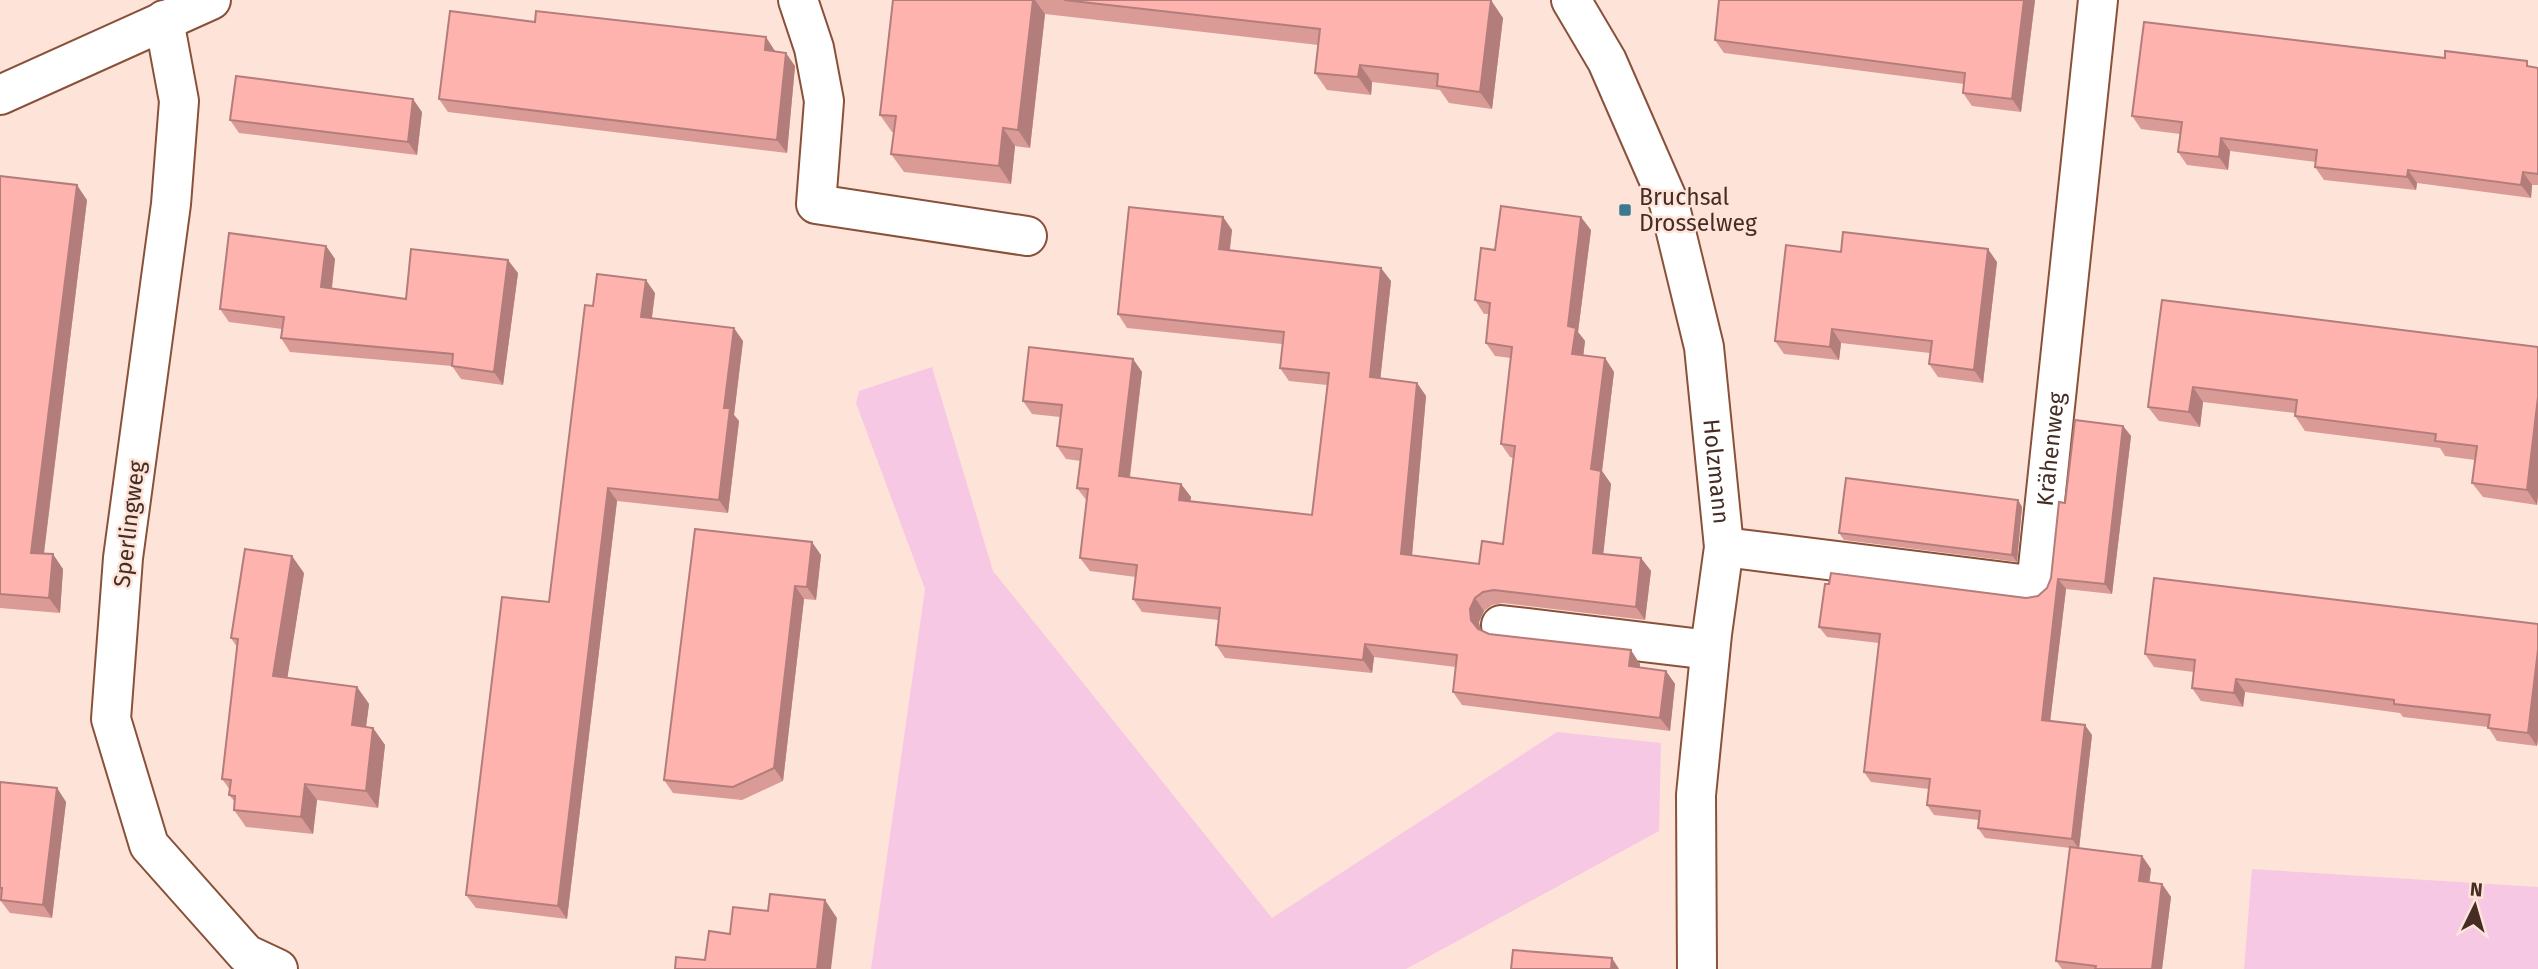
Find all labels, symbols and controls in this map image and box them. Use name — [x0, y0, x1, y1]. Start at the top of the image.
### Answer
place label: Bruchsal Drosselweg — [1639, 183, 1757, 237]
marker: Bruchsal Drosselweg — [1617, 202, 1633, 218]
street label: Krähenweg — [2031, 391, 2070, 508]
street label: Holzmann — [1697, 418, 1736, 525]
street label: Sperlingweg — [107, 459, 151, 589]
north arrow — [2440, 871, 2510, 941]
text: N — [2469, 878, 2484, 902]

